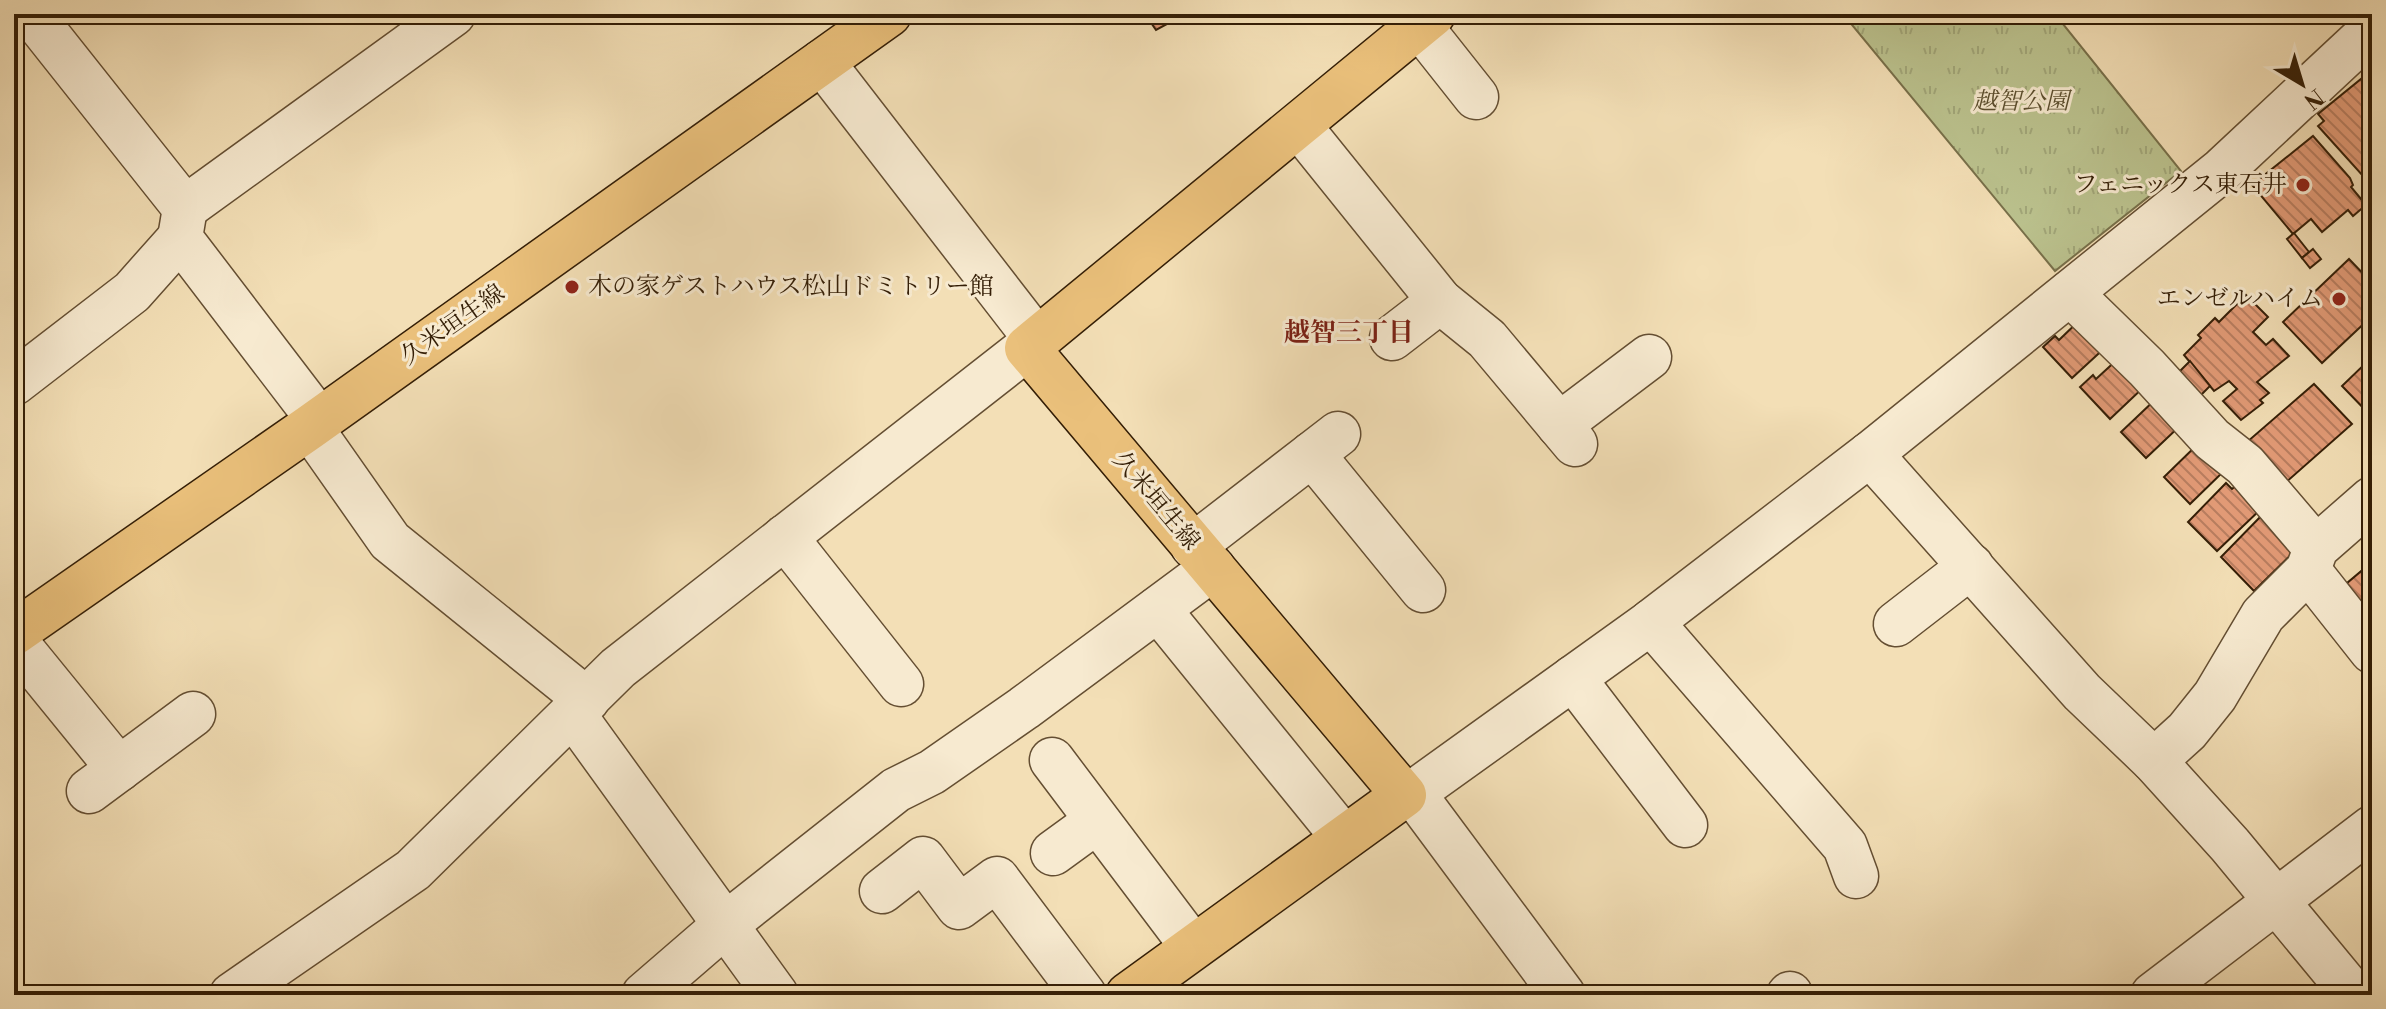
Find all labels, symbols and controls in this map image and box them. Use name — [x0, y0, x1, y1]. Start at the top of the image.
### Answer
north arrow — [2262, 44, 2342, 124]
text: N — [2298, 83, 2329, 115]
park label: 越智公園 — [1973, 87, 2073, 117]
place label: フェニックス東石井 — [2073, 170, 2287, 200]
marker: フェニックス東石井 — [2294, 176, 2312, 194]
place label: 木の家ゲストハウス松山ドミトリー館 — [588, 272, 994, 302]
street label: 久米垣生線 — [395, 278, 511, 372]
marker: 木の家ゲストハウス松山ドミトリー館 — [563, 278, 581, 296]
place label: エンゼルハイム — [2157, 284, 2323, 314]
marker: エンゼルハイム — [2330, 290, 2348, 308]
district label: 越智三丁目 — [1284, 317, 1414, 349]
street label: 久米垣生線 — [1106, 445, 1206, 557]

